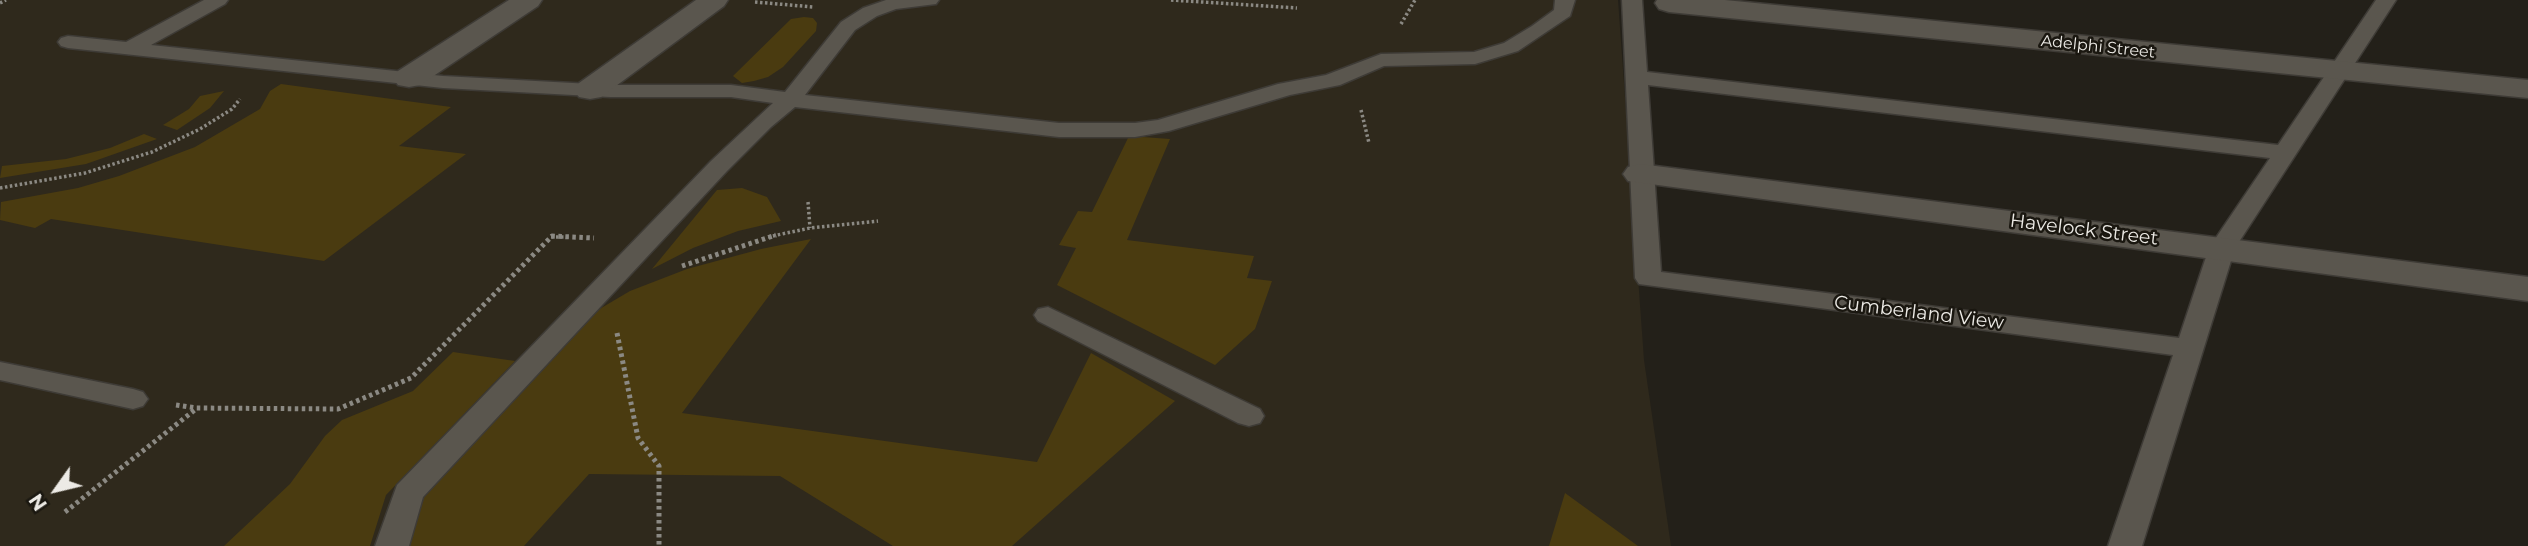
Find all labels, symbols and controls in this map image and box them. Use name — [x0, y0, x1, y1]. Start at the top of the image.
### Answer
street label: Adelphi Street — [2040, 31, 2156, 63]
street label: Havelock Street — [2009, 210, 2159, 250]
street label: Cumberland View — [1833, 291, 2005, 335]
north arrow — [21, 455, 91, 525]
text: N — [24, 489, 52, 515]

